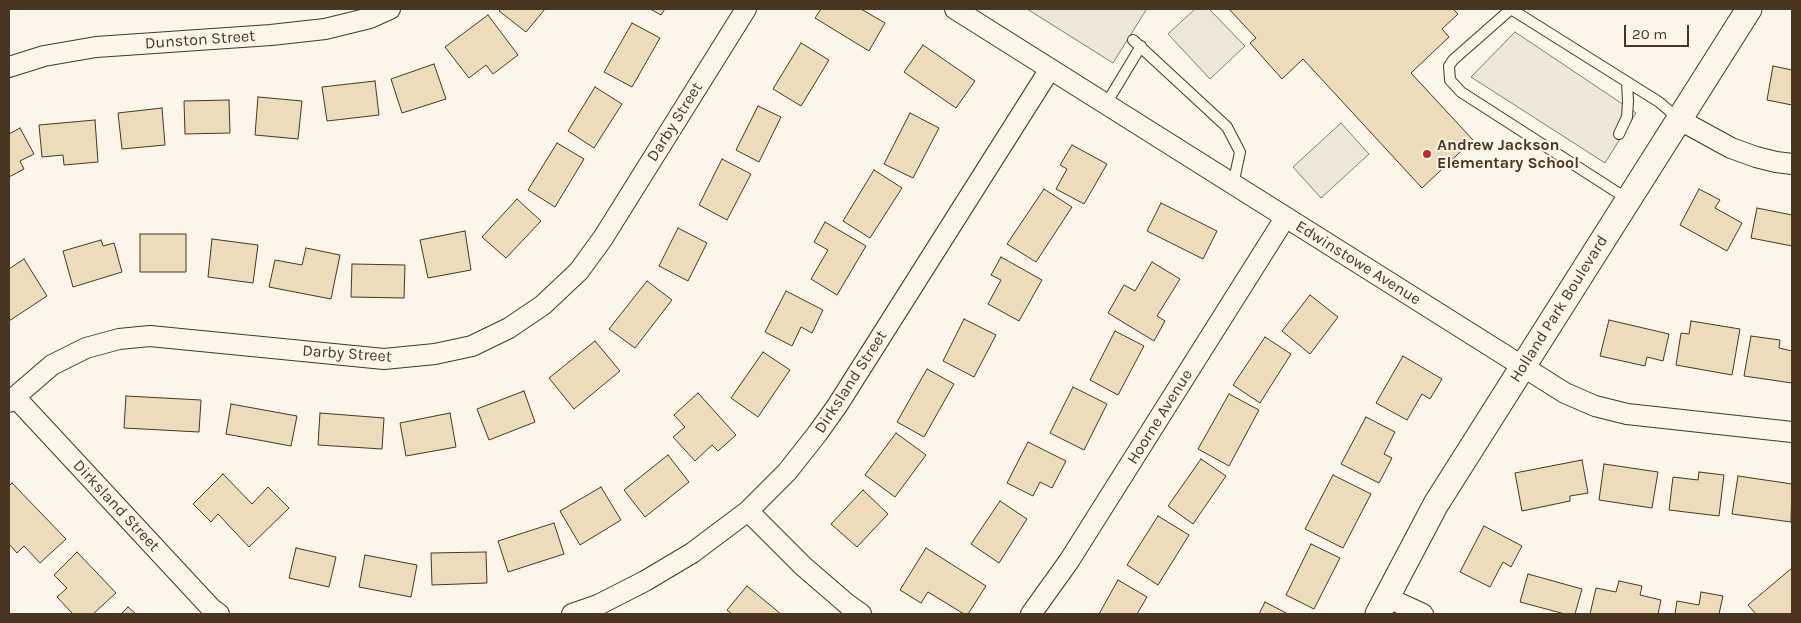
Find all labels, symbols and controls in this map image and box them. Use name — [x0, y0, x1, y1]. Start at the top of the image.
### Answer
scale bar — [1626, 15, 1691, 47]
text: 20 m — [1632, 25, 1667, 43]
street label: Dunston Street — [144, 27, 256, 53]
street label: Darby Street — [643, 79, 707, 165]
place label: Andrew Jackson Elementary School — [1437, 135, 1579, 173]
marker: Andrew Jackson Elementary School — [1421, 148, 1433, 160]
street label: Edwinstowe Avenue — [1292, 217, 1424, 309]
street label: Holland Park Boulevard — [1506, 232, 1612, 386]
street label: Dirksland Street — [811, 327, 891, 437]
street label: Darby Street — [302, 341, 392, 367]
street label: Hoorne Avenue — [1123, 366, 1197, 468]
street label: Dirksland Street — [69, 456, 163, 556]

